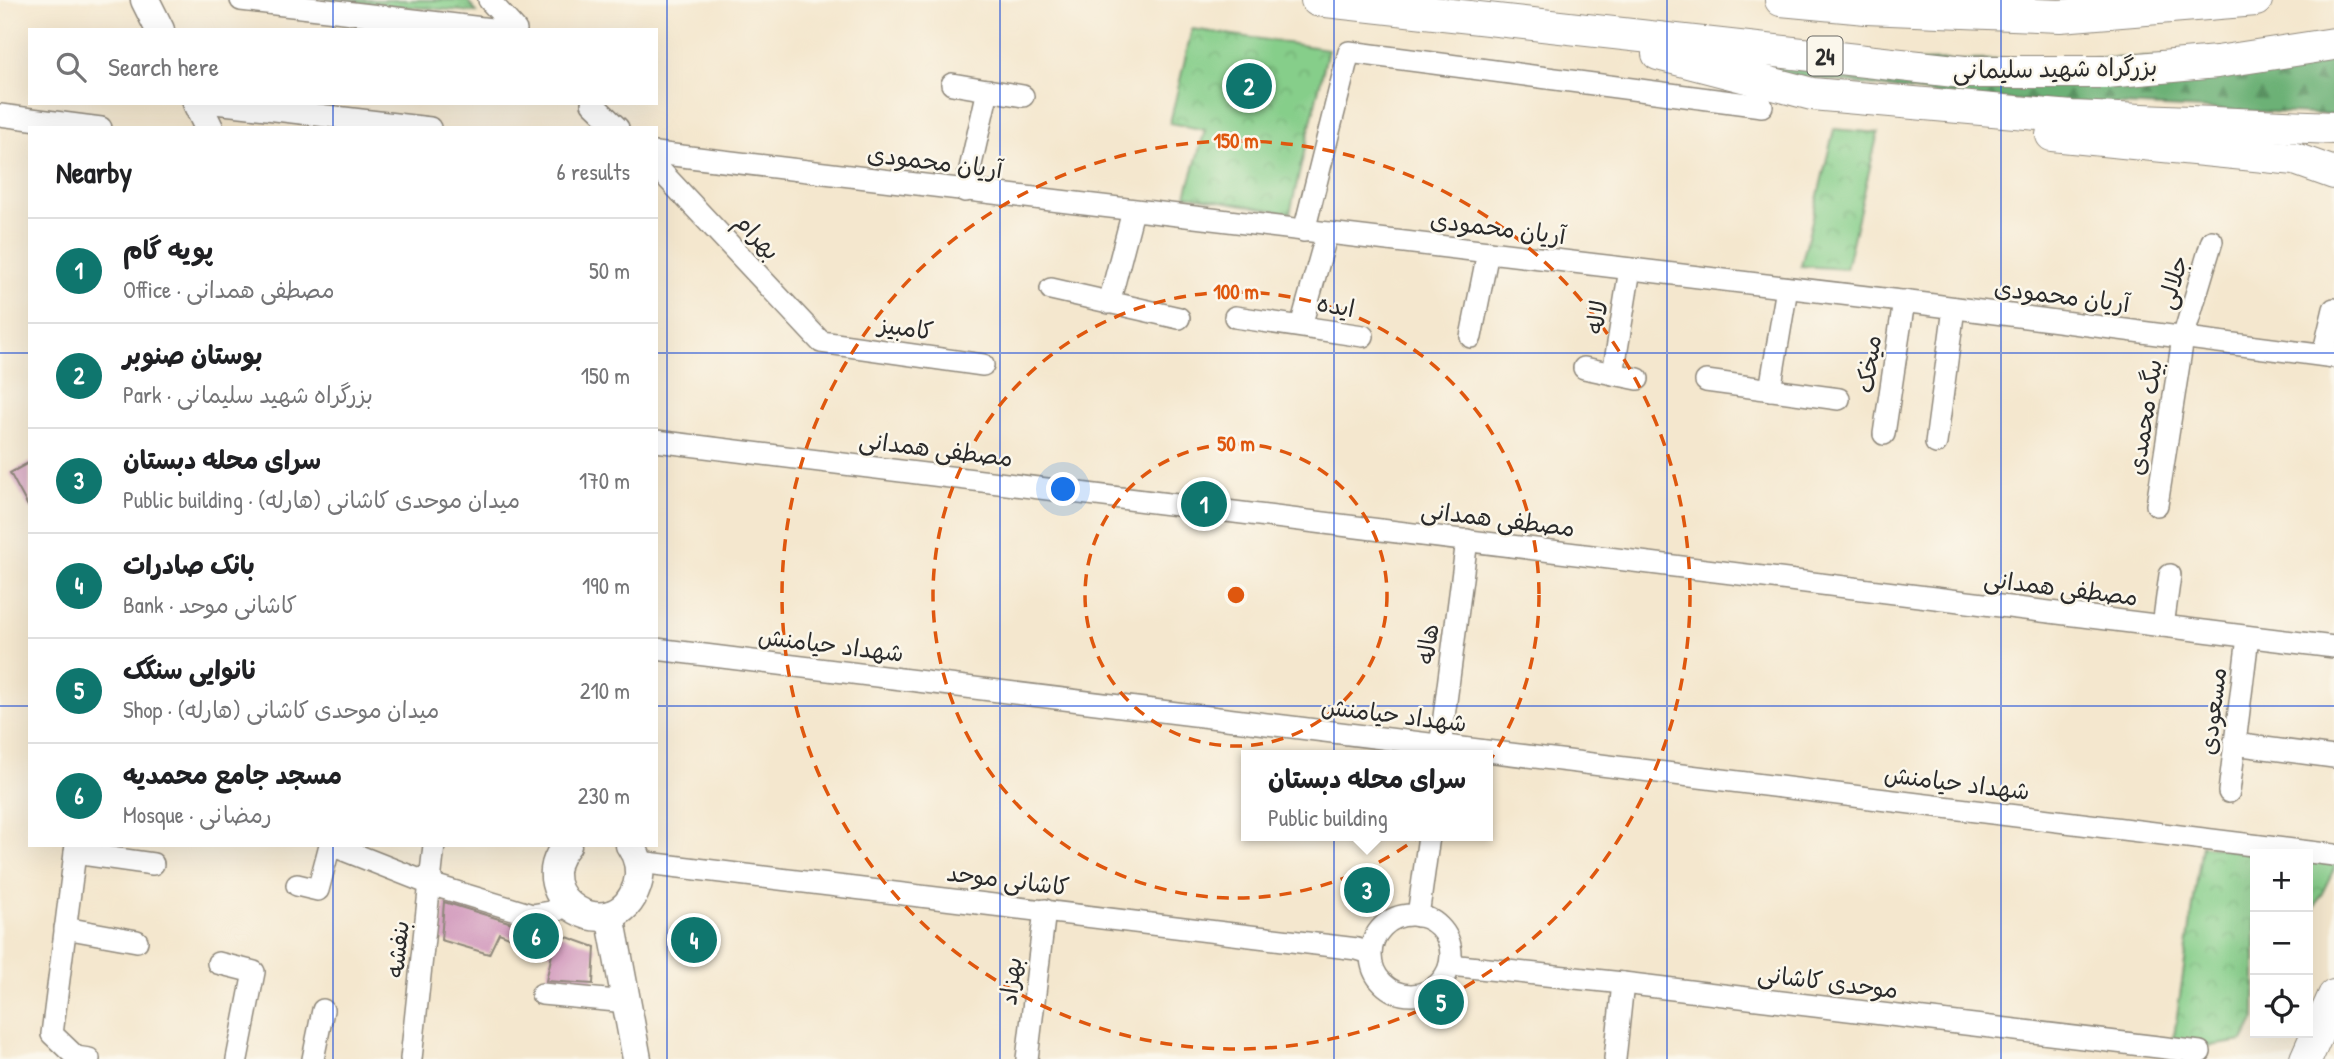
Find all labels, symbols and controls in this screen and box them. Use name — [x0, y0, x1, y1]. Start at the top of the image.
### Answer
search box — [28, 28, 658, 105]
road number: 24 — [1808, 36, 1842, 76]
icon: search — [52, 48, 90, 86]
text: Search here — [108, 49, 219, 84]
street label: بزرگراه شهید سلیمانی — [1952, 50, 2158, 86]
pin: 2 — [1226, 60, 1272, 112]
text: 150 m — [1213, 126, 1259, 155]
street label: آریان محمودی — [865, 137, 1006, 185]
text: Nearby — [56, 152, 132, 192]
text: 6 results — [557, 156, 630, 187]
street label: آریان محمودی — [1428, 203, 1569, 251]
street label: بهرام — [725, 206, 788, 269]
text: پویه گام — [123, 232, 213, 267]
street label: جلالی — [2149, 251, 2195, 313]
text: 1 — [75, 255, 83, 286]
text: 50 m — [589, 255, 630, 286]
street label: آریان محمودی — [1992, 271, 2133, 319]
text: Office · مصطفی همدانی — [123, 274, 335, 305]
text: 100 m — [1213, 277, 1259, 306]
street label: ایده — [1314, 286, 1358, 324]
street label: لاله — [1578, 298, 1614, 336]
street label: کامبیز — [874, 307, 936, 347]
street label: میخک — [1848, 333, 1888, 395]
text: بوستان صنوبر — [123, 337, 263, 372]
street label: بیگ محمدی — [2119, 357, 2169, 477]
text: 2 — [74, 360, 84, 391]
text: 150 m — [581, 360, 630, 391]
text: Park · بزرگراه شهید سلیمانی — [123, 379, 373, 410]
street label: مصطفی همدانی — [857, 423, 1015, 473]
text: 50 m — [1217, 429, 1255, 458]
text: سرای محله دبستان — [123, 442, 321, 477]
text: 3 — [74, 465, 84, 496]
text: 170 m — [579, 465, 630, 496]
your location — [1046, 472, 1080, 506]
pin: 1 — [1181, 478, 1227, 530]
text: Public building · میدان موحدی کاشانی (هارله) — [123, 484, 520, 515]
street label: مصطفی همدانی — [1419, 493, 1577, 543]
text: بانک صادرات — [123, 547, 255, 582]
street label: مصطفی همدانی — [1982, 562, 2140, 612]
text: 4 — [75, 570, 83, 601]
text: 190 m — [582, 570, 630, 601]
centre of rings — [1224, 583, 1248, 607]
text: Bank · کاشانی موحد — [123, 589, 297, 620]
street label: شهداد حیامنش — [756, 619, 906, 669]
street label: هاله — [1409, 622, 1445, 666]
text: نانوایی سنگک — [123, 652, 258, 687]
street label: مسعودی — [2191, 666, 2234, 757]
text: 5 — [74, 675, 84, 706]
text: 210 m — [580, 675, 630, 706]
street label: شهداد حیامنش — [1319, 689, 1469, 739]
text: Shop · میدان موحدی کاشانی (هارله) — [123, 694, 440, 725]
popup — [1241, 750, 1493, 841]
text: مسجد جامع محمدیه — [123, 757, 342, 792]
street label: شهداد حیامنش — [1882, 757, 2032, 807]
text: سرای محله دبستان — [1268, 761, 1466, 796]
text: 6 — [74, 780, 84, 811]
text: 230 m — [578, 780, 630, 811]
text: Mosque · رمضانی — [123, 799, 272, 830]
text: Public building — [1268, 802, 1388, 833]
map controls — [2250, 849, 2313, 1038]
button: + — [2250, 849, 2313, 912]
street label: کاشانی موحد — [945, 856, 1071, 902]
pin: 3 — [1344, 864, 1390, 916]
pin: 6 — [513, 910, 559, 962]
button: − — [2250, 912, 2313, 975]
pin: 4 — [671, 914, 717, 966]
street label: بنفشه — [378, 919, 416, 979]
street label: بهزاد — [991, 955, 1029, 1007]
street label: موحدی کاشانی — [1756, 956, 1900, 1006]
button: locate — [2250, 975, 2313, 1038]
pin: 5 — [1418, 976, 1464, 1028]

